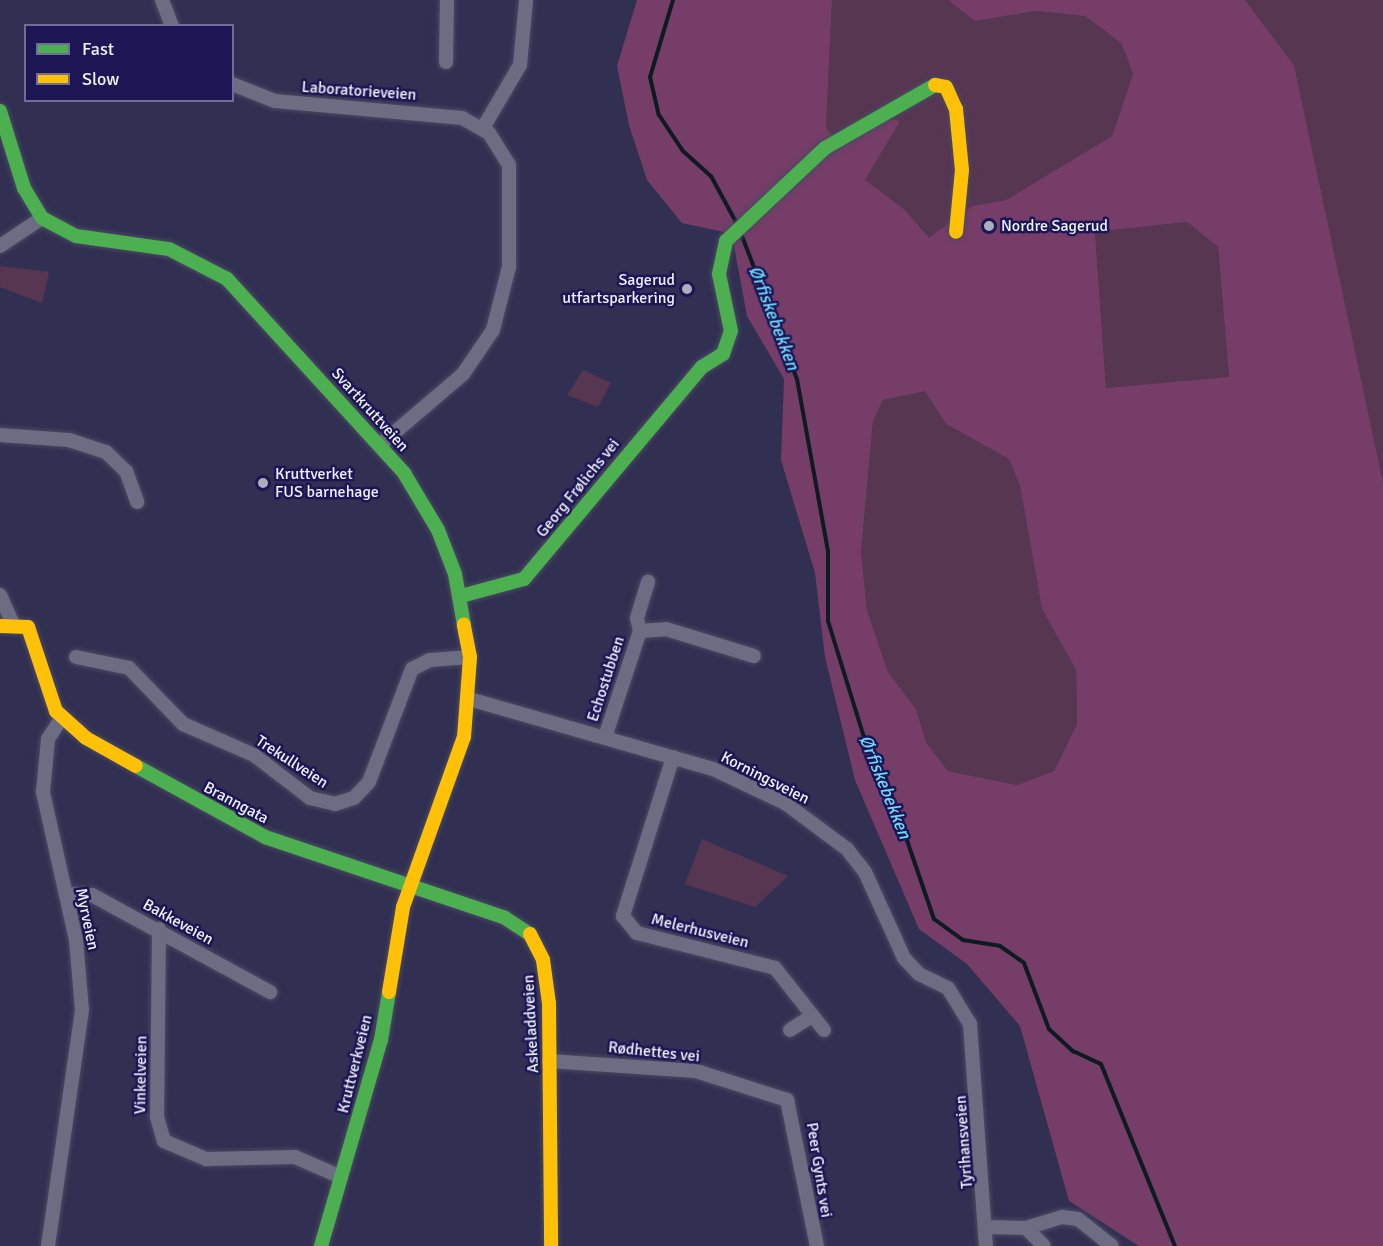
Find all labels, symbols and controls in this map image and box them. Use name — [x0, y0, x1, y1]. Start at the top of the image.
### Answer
legend — [24, 24, 234, 102]
text: Fast — [82, 38, 114, 60]
text: Slow — [82, 68, 119, 90]
street label: Laboratorieveien — [301, 77, 417, 105]
place label: Nordre Sagerud — [1001, 216, 1108, 236]
marker: Nordre Sagerud — [982, 219, 996, 233]
water label: Ørfiskebekken — [744, 263, 804, 373]
place label: Sagerud utfartsparkering — [562, 270, 675, 308]
marker: Sagerud utfartsparkering — [680, 282, 694, 296]
street label: Svartkruttveien — [327, 364, 413, 456]
street label: Georg Frølichs vei — [532, 435, 624, 541]
place label: Kruttverket FUS barnehage — [275, 464, 379, 502]
marker: Kruttverket FUS barnehage — [256, 476, 270, 490]
street label: Echostubben — [583, 634, 629, 724]
street label: Trekullveien — [252, 732, 332, 792]
water label: Ørfiskebekken — [854, 732, 916, 842]
street label: Korningsveien — [717, 747, 813, 809]
street label: Branngata — [200, 778, 272, 828]
street label: Myrveien — [71, 886, 103, 952]
street label: Bakkeveien — [139, 895, 217, 949]
street label: Melerhusveien — [649, 910, 751, 952]
street label: Askeladdveien — [519, 974, 543, 1074]
street label: Kruttverkveien — [334, 1013, 376, 1115]
street label: Vinkelveien — [131, 1036, 151, 1114]
street label: Rødhettes vei — [607, 1038, 701, 1066]
street label: Tyrihansveien — [951, 1095, 977, 1189]
street label: Peer Gynts vei — [802, 1121, 836, 1219]

